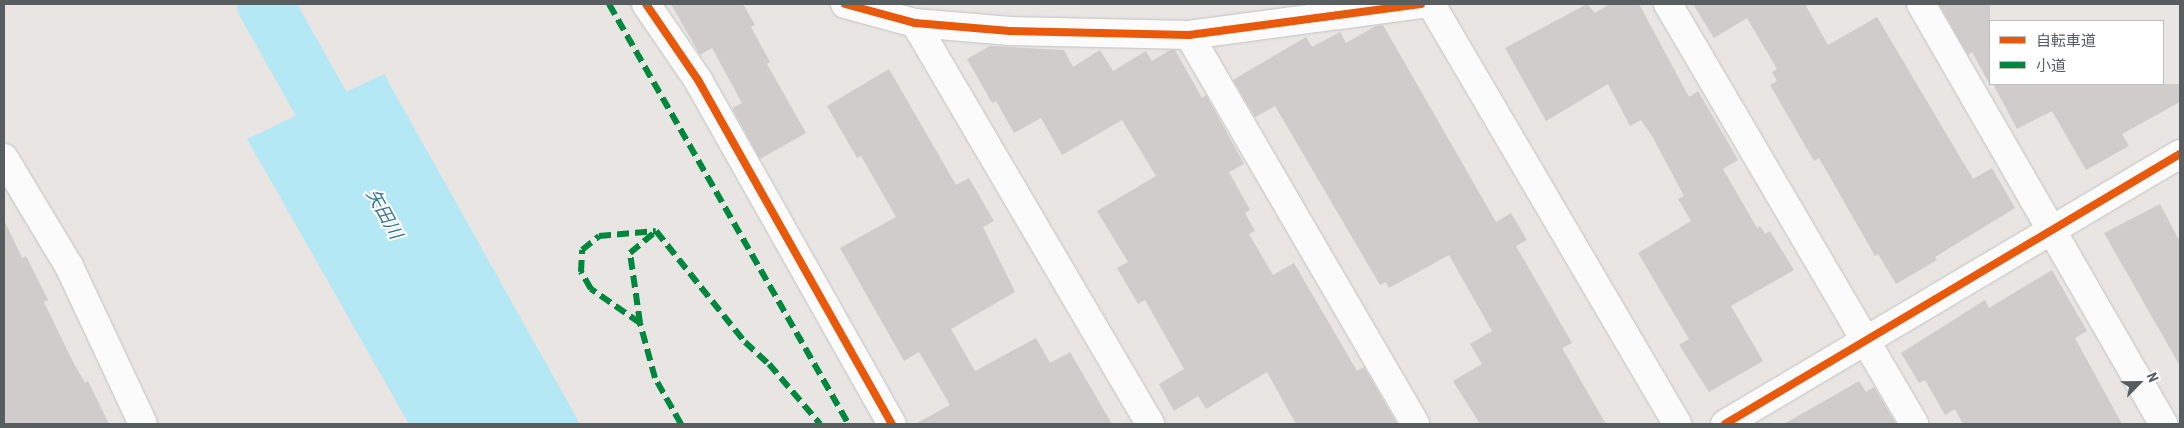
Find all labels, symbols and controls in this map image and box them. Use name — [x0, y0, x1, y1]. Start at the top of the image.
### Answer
legend — [1989, 20, 2164, 85]
text: 自転車道 — [2036, 32, 2096, 50]
text: 小道 — [2036, 57, 2066, 75]
water label: 矢田川 — [361, 185, 407, 243]
north arrow — [2114, 358, 2164, 408]
text: N — [2144, 370, 2162, 384]

